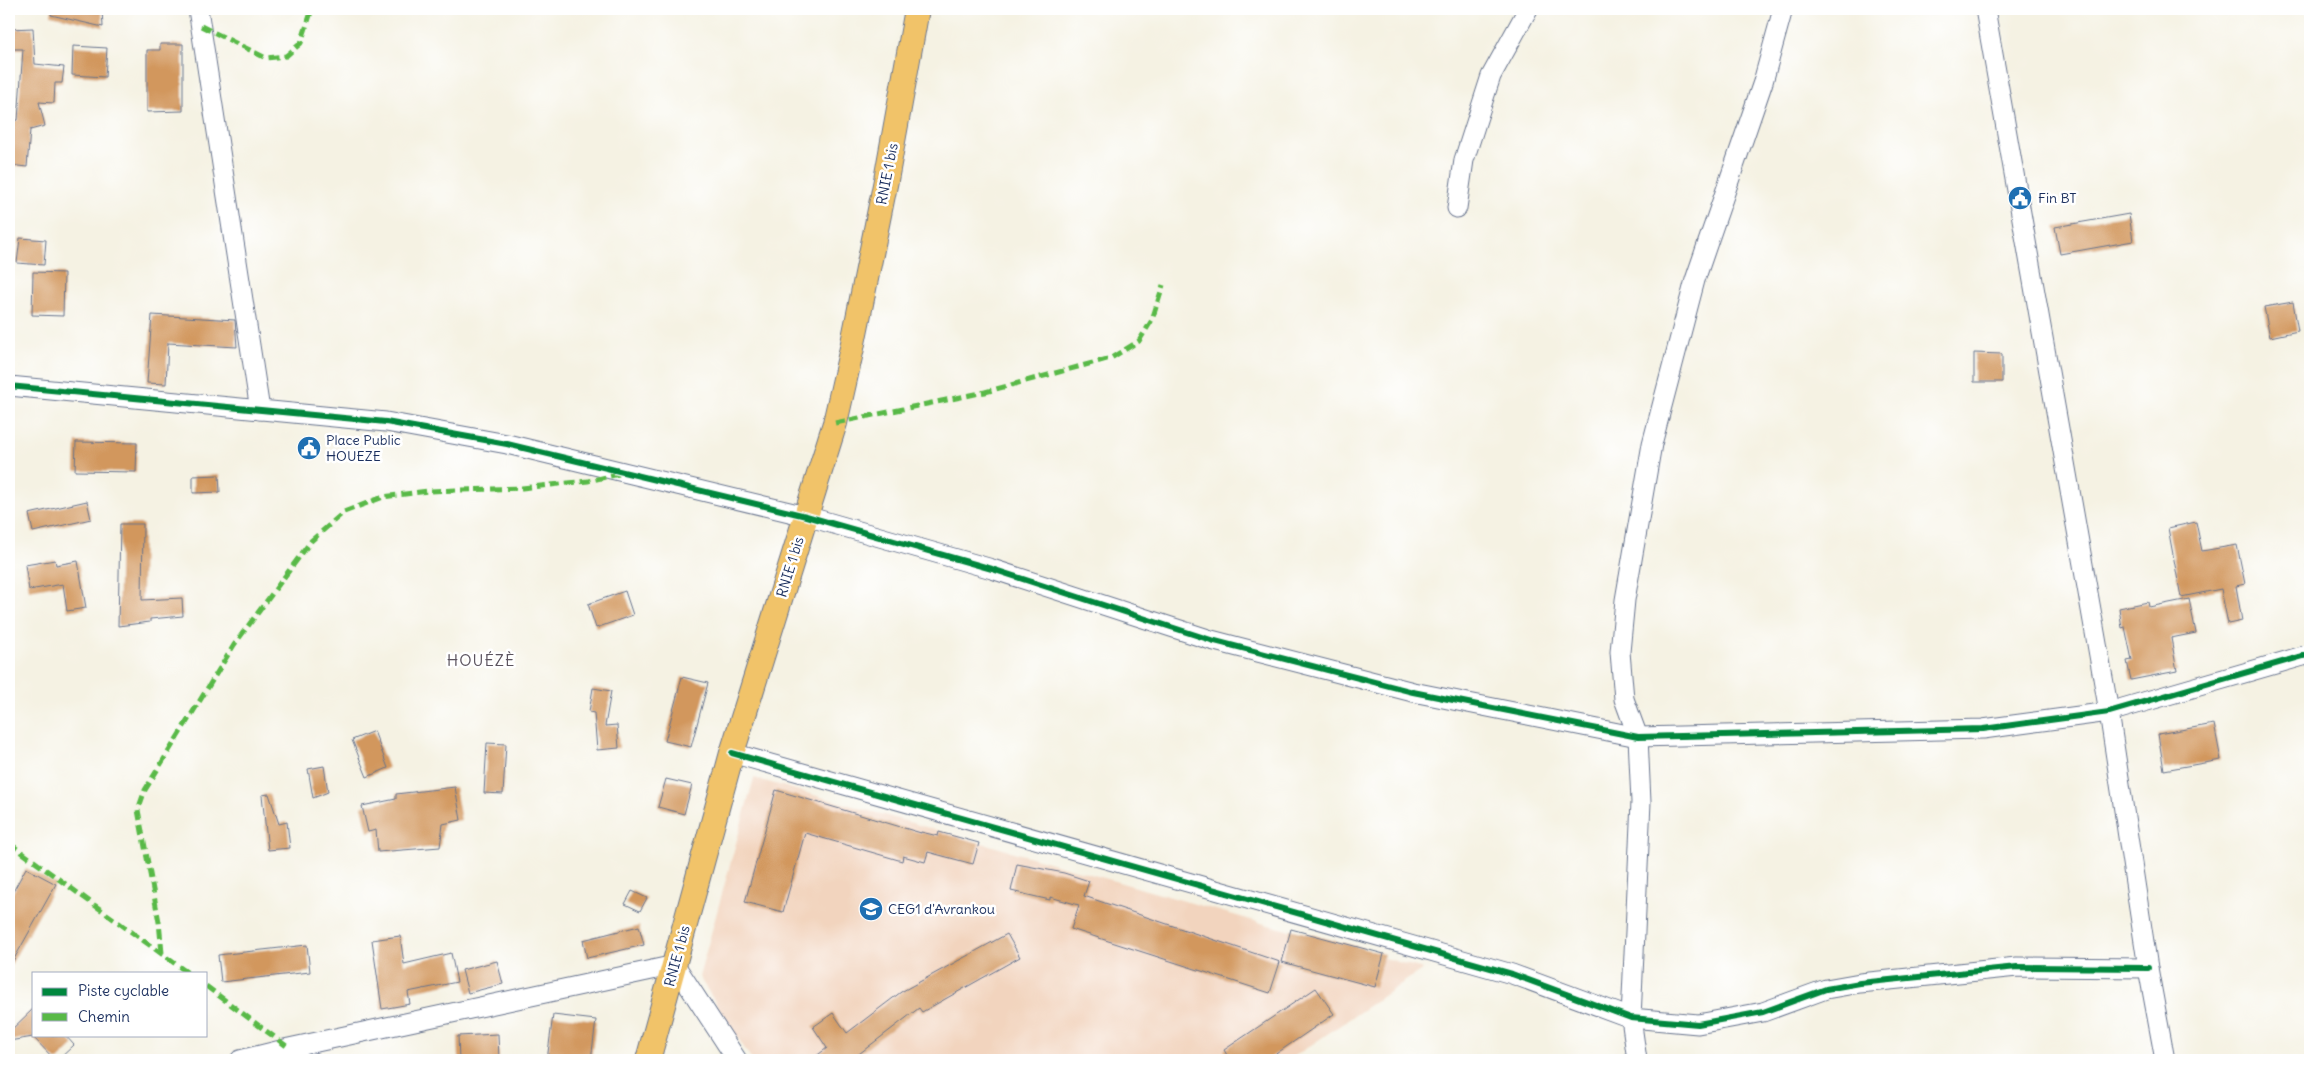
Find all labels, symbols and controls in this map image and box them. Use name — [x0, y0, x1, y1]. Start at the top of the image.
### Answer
street label: RNIE 1 bis — [872, 142, 902, 206]
public building icon: Fin BT — [2007, 185, 2033, 211]
place label: Fin BT — [2038, 189, 2077, 207]
place label: Place Public HOUEZE — [326, 431, 401, 465]
public building icon: Place Public HOUEZE — [296, 435, 322, 461]
street label: RNIE 1 bis — [772, 535, 808, 599]
district label: HOUÉZÈ — [447, 650, 515, 670]
school or university icon: CEG1 d'Avrankou — [858, 896, 884, 922]
place label: CEG1 d'Avrankou — [888, 900, 995, 918]
street label: RNIE 1 bis — [660, 924, 694, 988]
legend — [32, 972, 208, 1036]
text: Piste cyclable — [78, 981, 169, 1000]
text: Chemin — [78, 1007, 130, 1026]

